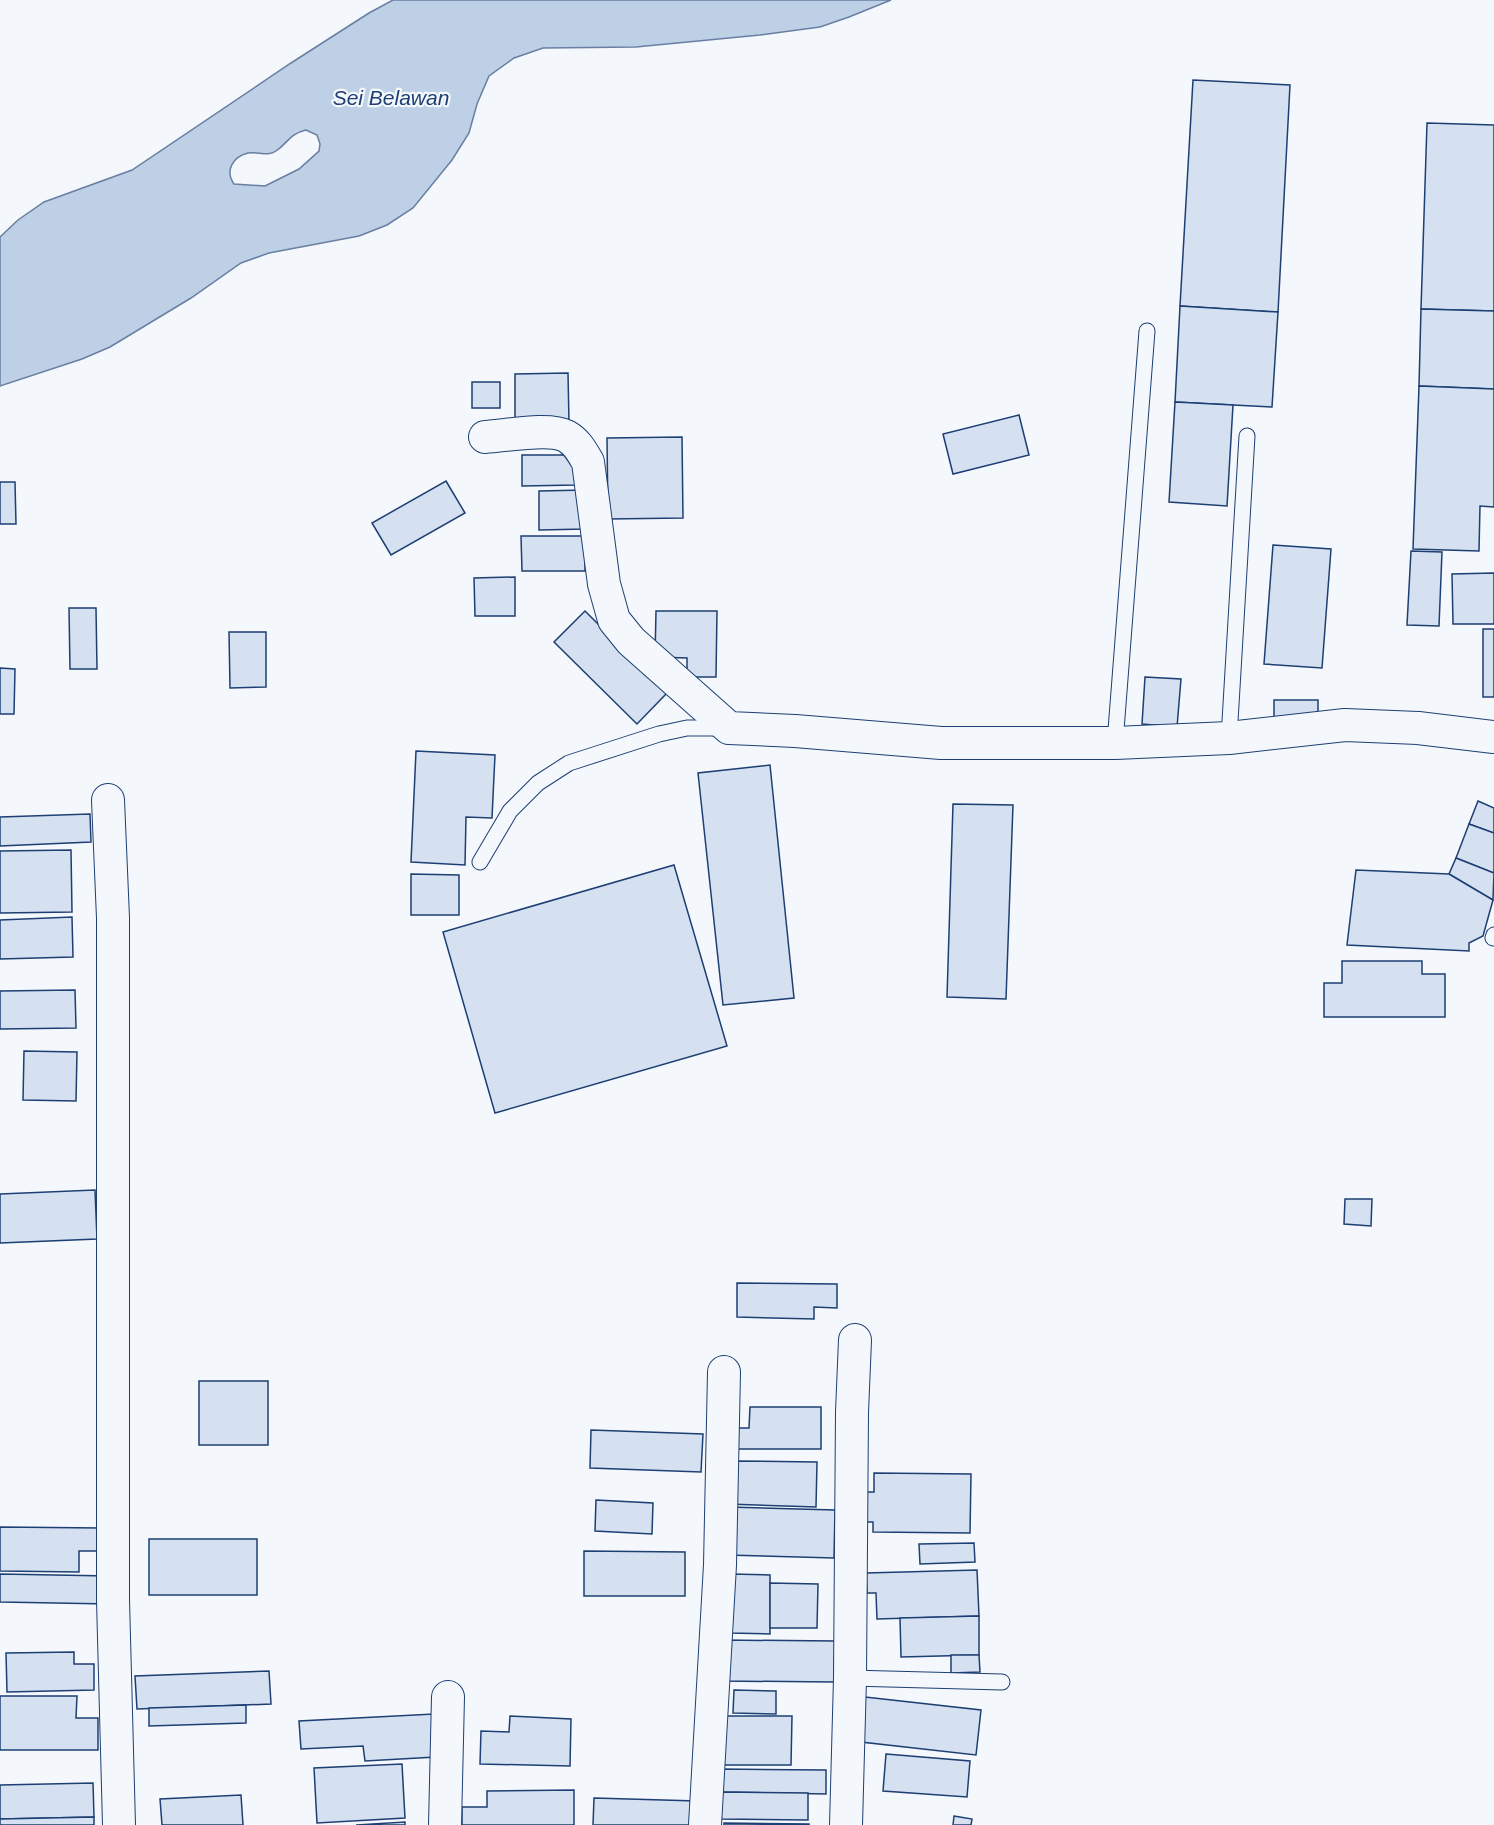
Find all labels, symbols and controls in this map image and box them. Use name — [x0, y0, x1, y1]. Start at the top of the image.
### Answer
water label: Sei Belawan — [333, 86, 449, 109]

